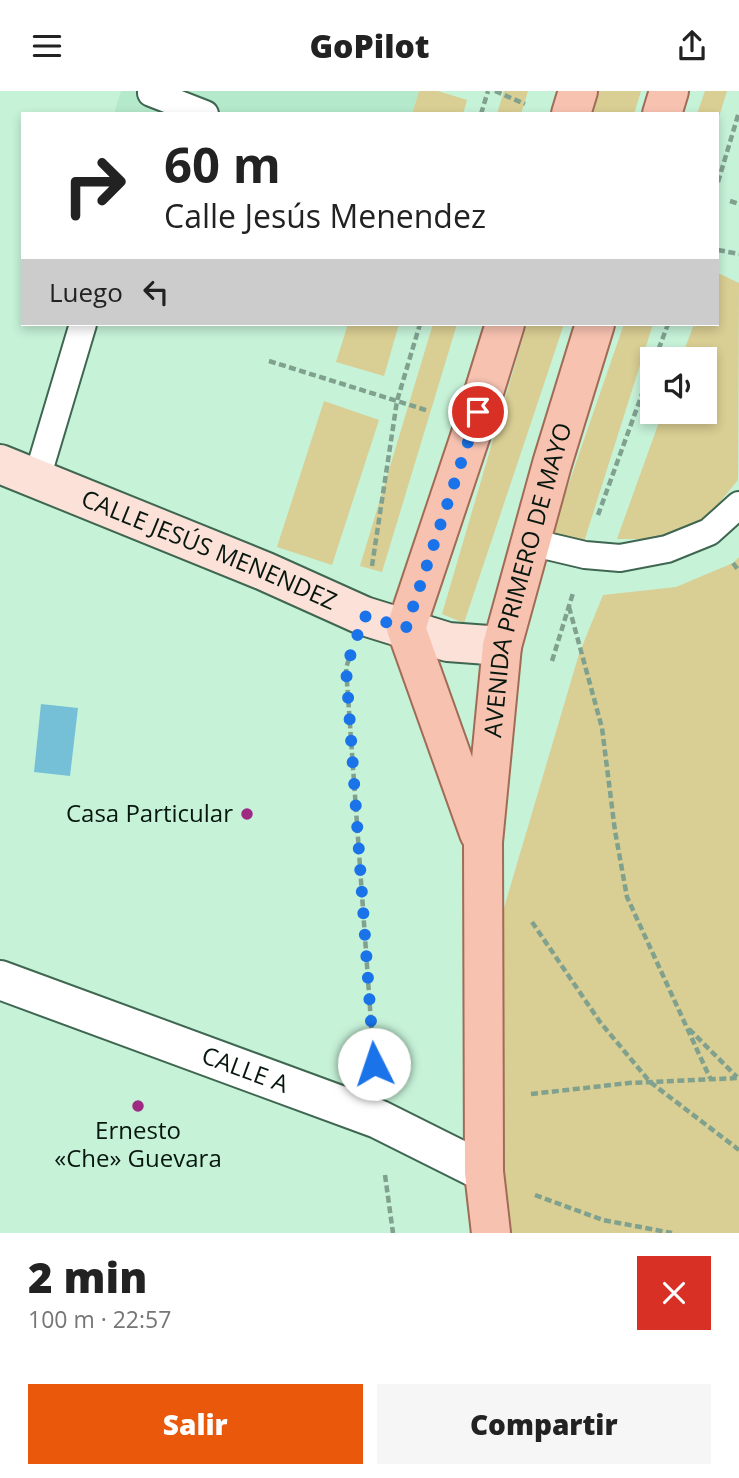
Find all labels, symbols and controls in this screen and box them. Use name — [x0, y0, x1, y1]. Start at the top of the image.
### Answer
text: GoPilot — [309, 24, 430, 67]
icon: menu — [28, 27, 66, 65]
icon: share — [673, 27, 711, 65]
text: 60 m — [164, 131, 281, 197]
icon: right — [49, 140, 140, 231]
text: Calle Jesús Menendez — [164, 194, 486, 237]
icon: left — [137, 273, 175, 311]
text: Luego — [49, 274, 123, 310]
map controls — [640, 347, 717, 424]
button: sound — [640, 347, 717, 424]
pin — [448, 382, 508, 442]
icon: arrive — [459, 393, 497, 431]
street label: AVENIDA PRIMERO DE MAYO — [475, 418, 579, 739]
street label: CALLE JESÚS MENENDEZ — [77, 481, 343, 617]
place label: Casa Particular — [66, 796, 233, 829]
marker: Casa Particular — [239, 806, 255, 822]
position arrow — [337, 1027, 411, 1101]
street label: CALLE A — [197, 1038, 294, 1100]
marker: Ernesto «Che» Guevara — [130, 1098, 146, 1114]
place label: Ernesto «Che» Guevara — [54, 1113, 222, 1174]
text: 2 min — [28, 1248, 147, 1305]
button: close — [637, 1256, 711, 1330]
text: 100 m · 22:57 — [28, 1303, 171, 1335]
button: Salir — [28, 1384, 363, 1464]
button: Compartir — [377, 1384, 711, 1464]

